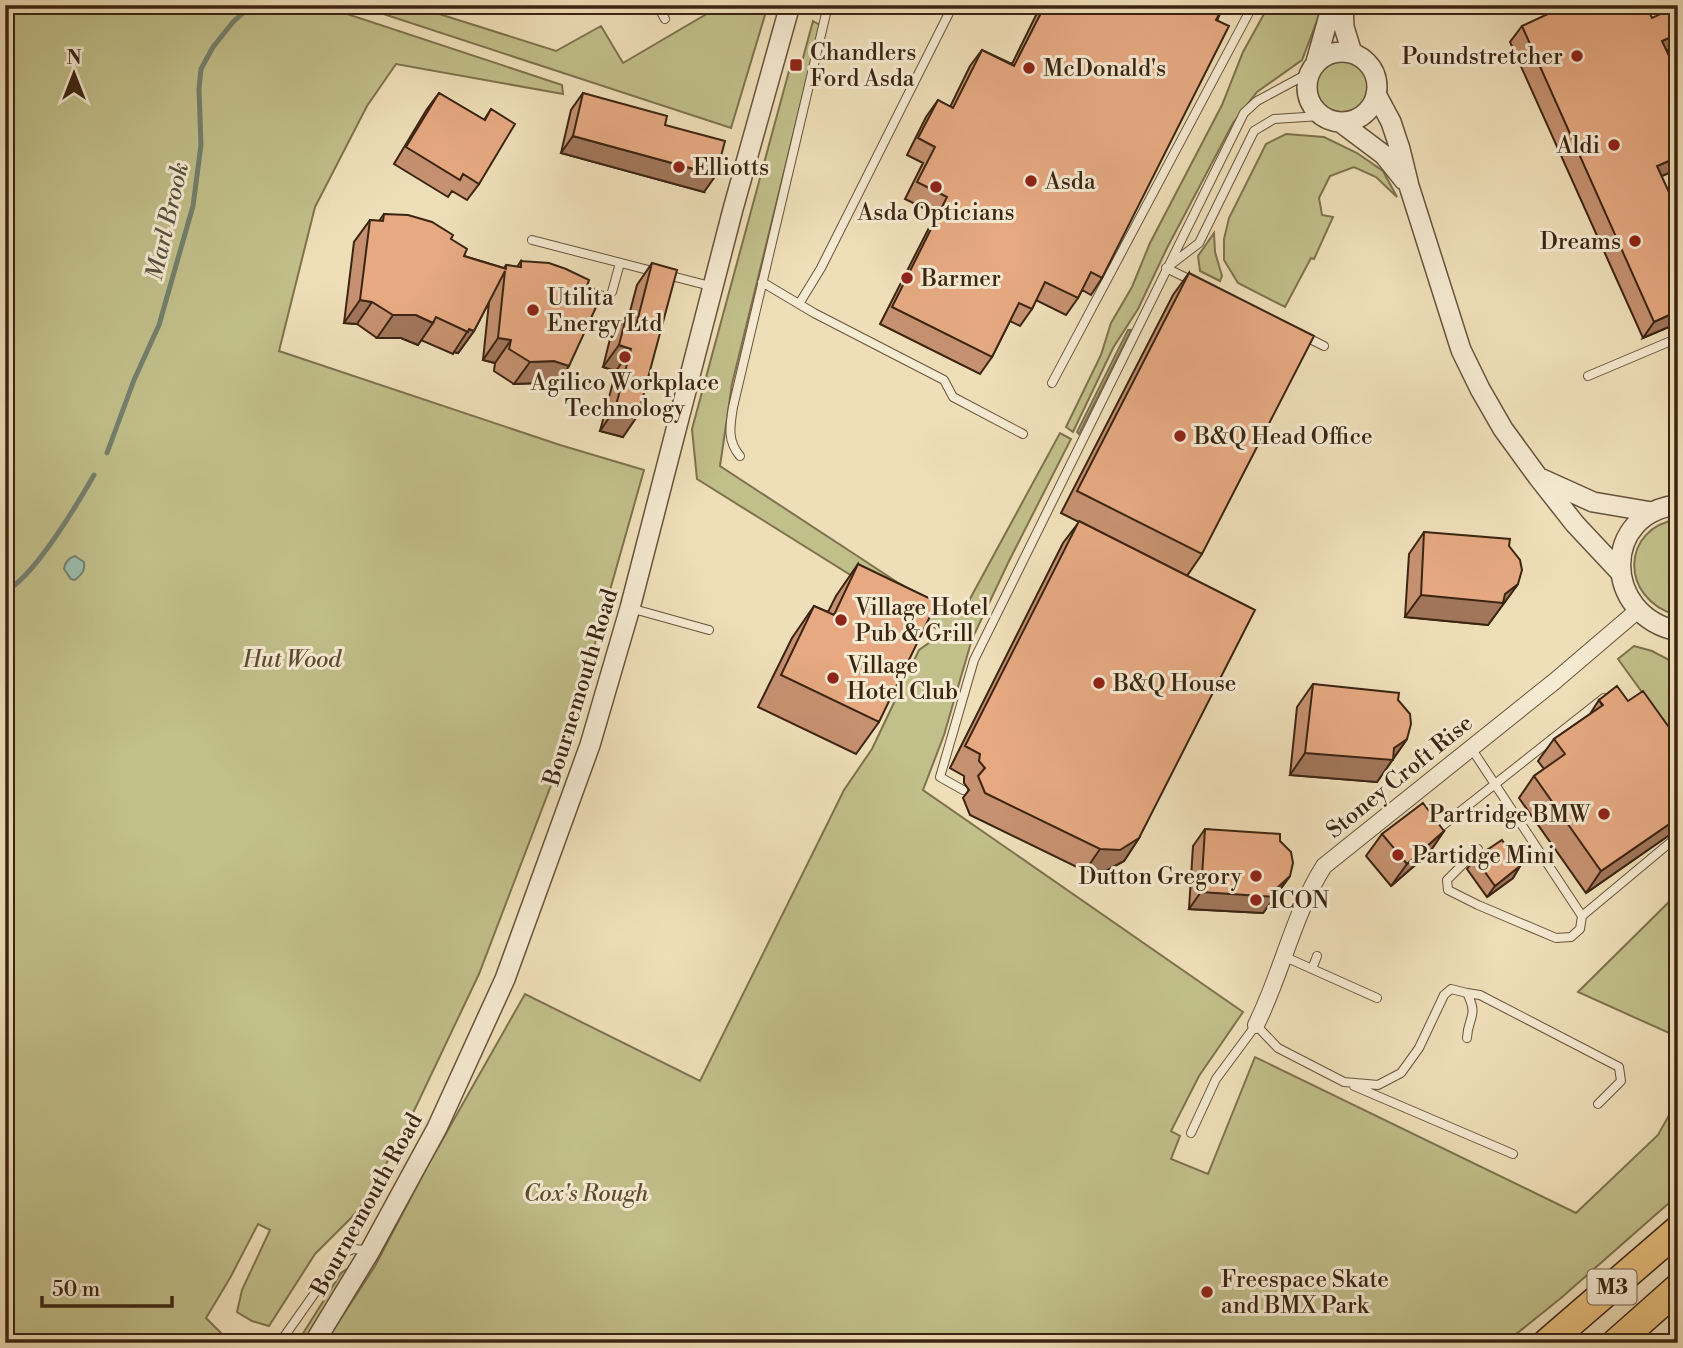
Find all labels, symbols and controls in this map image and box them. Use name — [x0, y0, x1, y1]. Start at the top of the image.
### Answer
north arrow — [38, 38, 108, 108]
place label: Chandlers Ford Asda — [810, 39, 916, 93]
place label: Poundstretcher — [1402, 43, 1563, 71]
text: N — [66, 46, 82, 70]
marker: Poundstretcher — [1569, 48, 1585, 64]
place label: McDonald's — [1043, 55, 1166, 83]
marker: Chandlers Ford Asda — [788, 57, 804, 73]
marker: McDonald's — [1021, 60, 1037, 76]
place label: Aldi — [1556, 132, 1600, 160]
marker: Aldi — [1606, 137, 1622, 153]
place label: Elliotts — [693, 154, 769, 182]
water label: Marl Brook — [140, 159, 196, 283]
marker: Elliotts — [671, 159, 687, 175]
place label: Asda — [1044, 168, 1096, 196]
marker: Asda — [1023, 173, 1039, 189]
marker: Asda Opticians — [928, 179, 944, 195]
place label: Asda Opticians — [857, 199, 1014, 227]
place label: Dreams — [1540, 228, 1621, 256]
marker: Dreams — [1627, 233, 1643, 249]
place label: Barmer — [920, 265, 1001, 293]
marker: Barmer — [899, 270, 915, 286]
place label: Utilita Energy Ltd — [547, 284, 662, 338]
marker: Utilita Energy Ltd — [525, 302, 541, 318]
marker: Agilico Workplace Technology — [617, 349, 633, 365]
place label: Agilico Workplace Technology — [530, 369, 719, 423]
place label: B&Q Head Office — [1193, 423, 1373, 451]
marker: B&Q Head Office — [1172, 428, 1188, 444]
street label: Bournemouth Road — [537, 586, 624, 790]
place label: Village Hotel Pub & Grill — [854, 594, 989, 648]
marker: Village Hotel Pub & Grill — [833, 612, 849, 628]
park label: Hut Wood — [242, 646, 342, 674]
place label: Village Hotel Club — [846, 652, 958, 706]
marker: Village Hotel Club — [825, 670, 841, 686]
place label: B&Q House — [1112, 670, 1236, 698]
marker: B&Q House — [1091, 675, 1107, 691]
street label: Stoney Croft Rise — [1321, 709, 1479, 844]
place label: Partridge BMW — [1429, 801, 1591, 829]
marker: Partridge BMW — [1596, 806, 1612, 822]
place label: Partidge Mini — [1412, 842, 1555, 870]
marker: Partidge Mini — [1390, 847, 1406, 863]
place label: Dutton Gregory — [1079, 863, 1243, 891]
marker: Dutton Gregory — [1248, 868, 1264, 884]
place label: ICON — [1270, 887, 1329, 915]
marker: ICON — [1248, 892, 1264, 908]
street label: Bournemouth Road — [305, 1108, 429, 1301]
park label: Cox's Rough — [524, 1180, 649, 1208]
scale bar — [42, 1264, 172, 1308]
place label: Freespace Skate and BMX Park — [1221, 1266, 1389, 1320]
road number: M3 — [1588, 1270, 1636, 1304]
text: 50 m — [52, 1277, 100, 1303]
marker: Freespace Skate and BMX Park — [1199, 1284, 1215, 1300]

